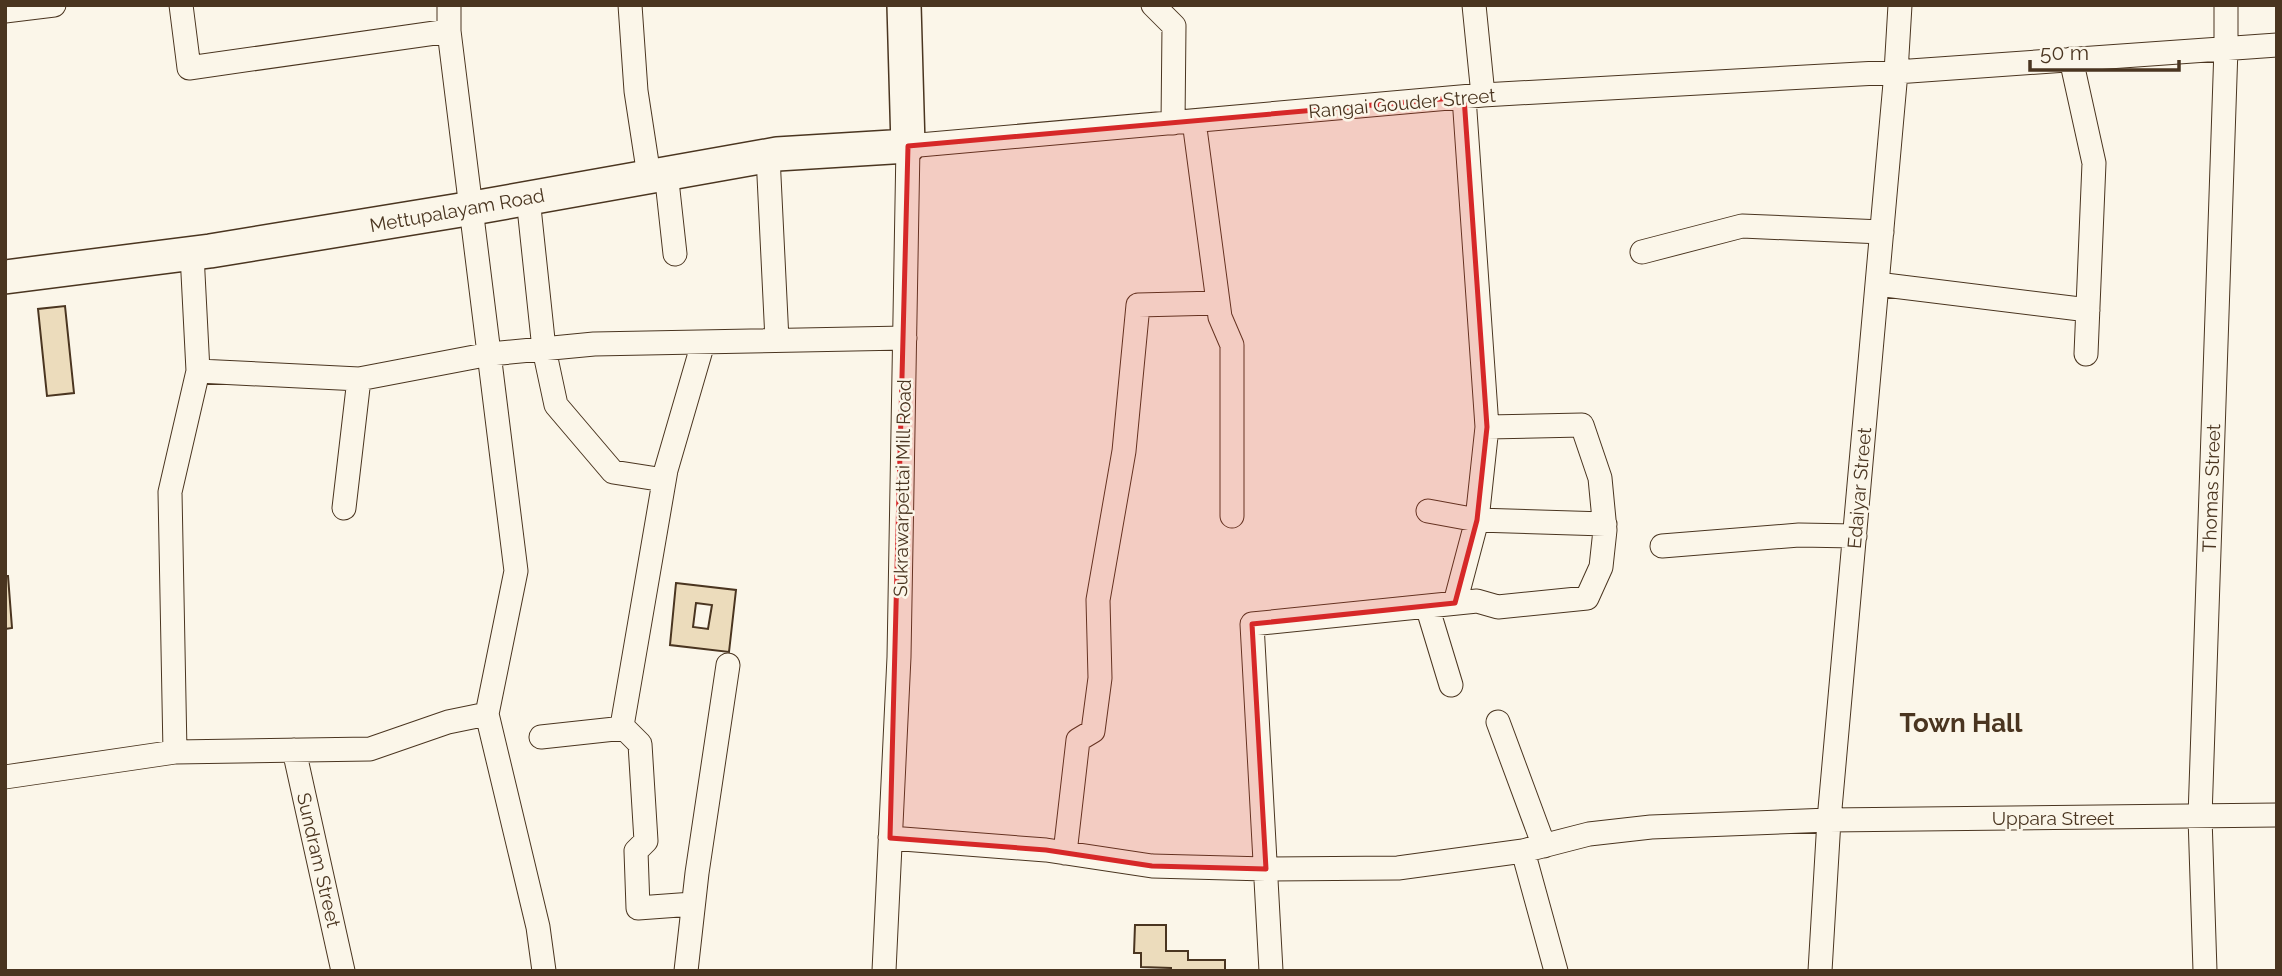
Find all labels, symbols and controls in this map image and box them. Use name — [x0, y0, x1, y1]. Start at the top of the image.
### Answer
scale bar — [2030, 28, 2179, 72]
text: 50 m — [2040, 40, 2089, 65]
street label: Rangai Gouder Street — [1308, 84, 1497, 122]
street label: Mettupalayam Road — [368, 184, 546, 236]
street label: Sukrawarpettai Mill Road — [889, 379, 915, 597]
street label: Thomas Street — [2198, 423, 2224, 553]
street label: Edaiyar Street — [1843, 426, 1875, 550]
district label: Town Hall — [1899, 708, 2023, 738]
street label: Sundram Street — [293, 790, 345, 930]
street label: Uppara Street — [1992, 807, 2115, 829]

